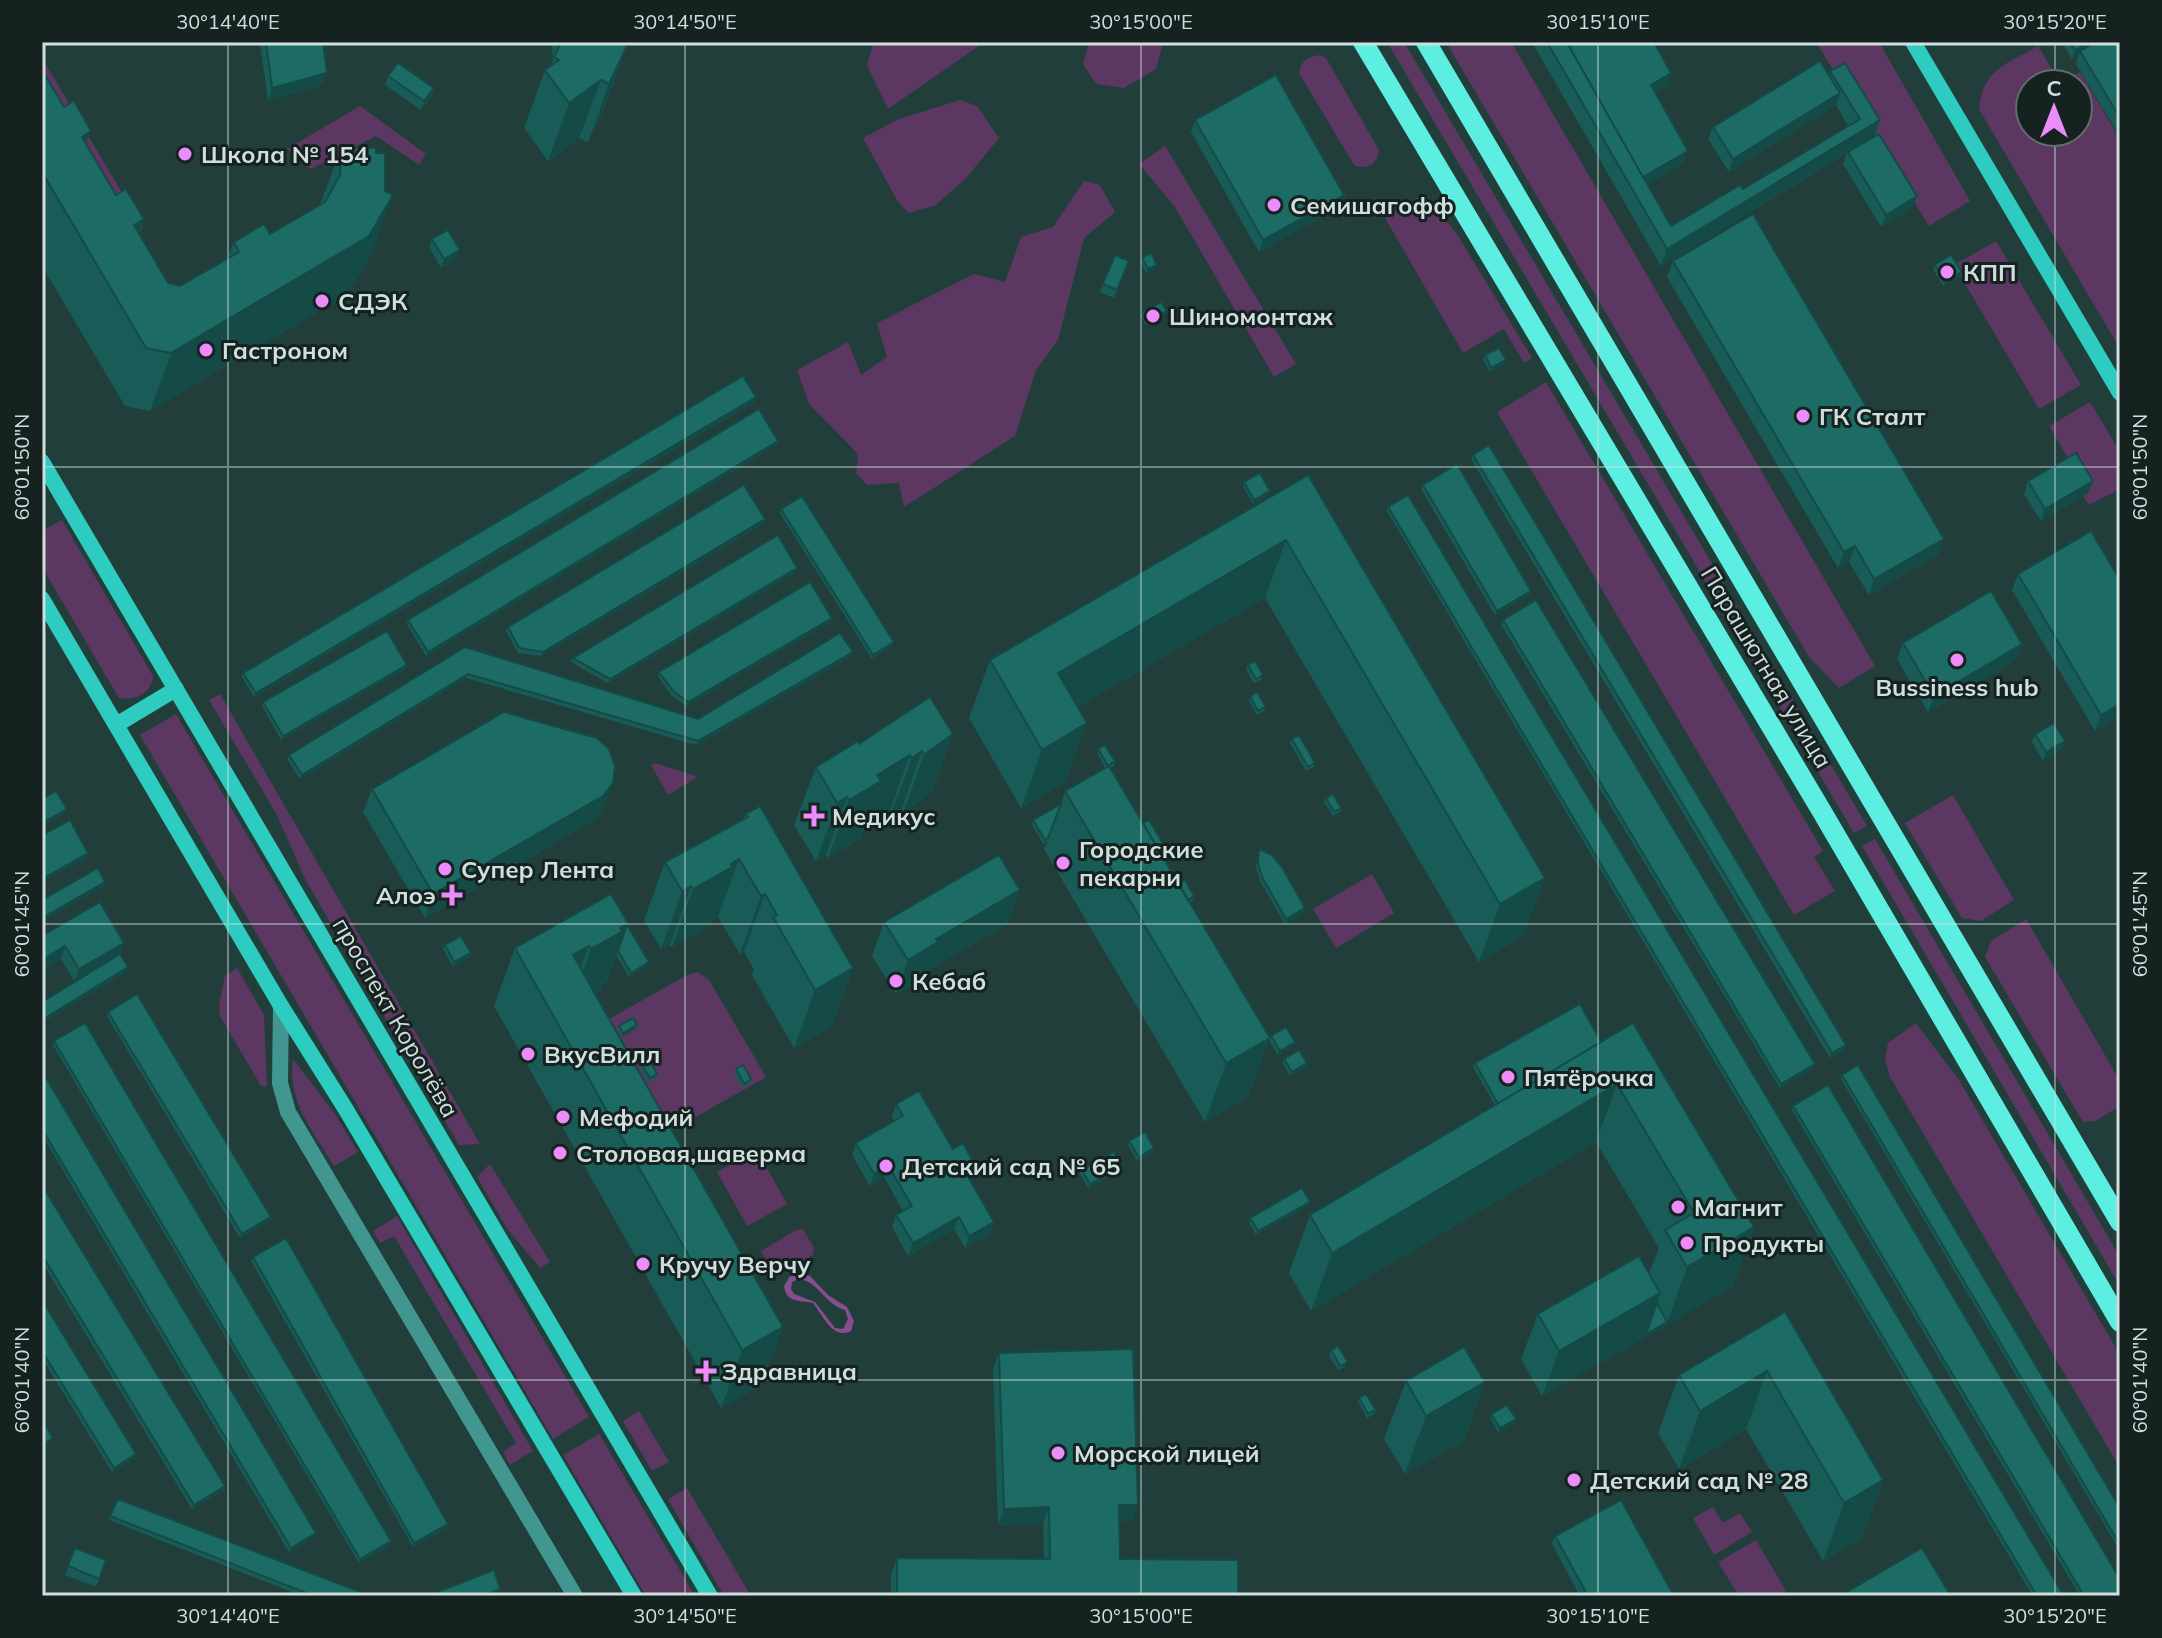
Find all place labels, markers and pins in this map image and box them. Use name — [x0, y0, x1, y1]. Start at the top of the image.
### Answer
place label: Школа № 154 — [201, 139, 368, 169]
marker: Школа № 154 — [176, 145, 194, 163]
place label: Семишагофф — [1290, 190, 1454, 220]
marker: Семишагофф — [1265, 196, 1283, 214]
place label: КПП — [1963, 257, 2017, 287]
marker: КПП — [1938, 263, 1956, 281]
place label: СДЭК — [338, 286, 408, 316]
marker: СДЭК — [313, 292, 331, 310]
place label: Шиномонтаж — [1169, 301, 1333, 331]
marker: Шиномонтаж — [1144, 307, 1162, 325]
place label: Гастроном — [222, 335, 348, 365]
marker: Гастроном — [197, 341, 215, 359]
place label: ГК Сталт — [1819, 401, 1926, 431]
marker: ГК Сталт — [1794, 407, 1812, 425]
marker: Bussiness hub — [1948, 651, 1966, 669]
place label: Bussiness hub — [1875, 672, 2039, 702]
place label: Медикус — [832, 801, 936, 831]
marker: Медикус — [803, 805, 825, 827]
place label: Городские пекарни — [1079, 834, 1204, 892]
place label: Супер Лента — [461, 854, 614, 884]
marker: Городские пекарни — [1054, 854, 1072, 872]
marker: Супер Лента — [436, 860, 454, 878]
place label: Алоэ — [376, 880, 436, 910]
marker: Алоэ — [443, 886, 461, 904]
place label: Кебаб — [912, 966, 986, 996]
marker: Кебаб — [887, 972, 905, 990]
place label: ВкусВилл — [544, 1039, 660, 1069]
marker: ВкусВилл — [519, 1045, 537, 1063]
place label: Пятёрочка — [1524, 1062, 1654, 1092]
marker: Пятёрочка — [1499, 1068, 1517, 1086]
place label: Мефодий — [579, 1102, 693, 1132]
marker: Мефодий — [554, 1108, 572, 1126]
place label: Столовая,шаверма — [576, 1138, 806, 1168]
marker: Столовая,шаверма — [551, 1144, 569, 1162]
place label: Детский сад № 65 — [902, 1151, 1121, 1181]
marker: Детский сад № 65 — [877, 1157, 895, 1175]
place label: Магнит — [1694, 1192, 1783, 1222]
marker: Магнит — [1669, 1198, 1687, 1216]
place label: Продукты — [1703, 1228, 1824, 1258]
marker: Продукты — [1678, 1234, 1696, 1252]
place label: Кручу Верчу — [659, 1249, 811, 1279]
marker: Кручу Верчу — [634, 1255, 652, 1273]
place label: Здравница — [722, 1356, 857, 1386]
marker: Здравница — [697, 1362, 715, 1380]
place label: Морской лицей — [1074, 1438, 1260, 1468]
marker: Морской лицей — [1049, 1444, 1067, 1462]
place label: Детский сад № 28 — [1590, 1465, 1809, 1495]
marker: Детский сад № 28 — [1565, 1471, 1583, 1489]

